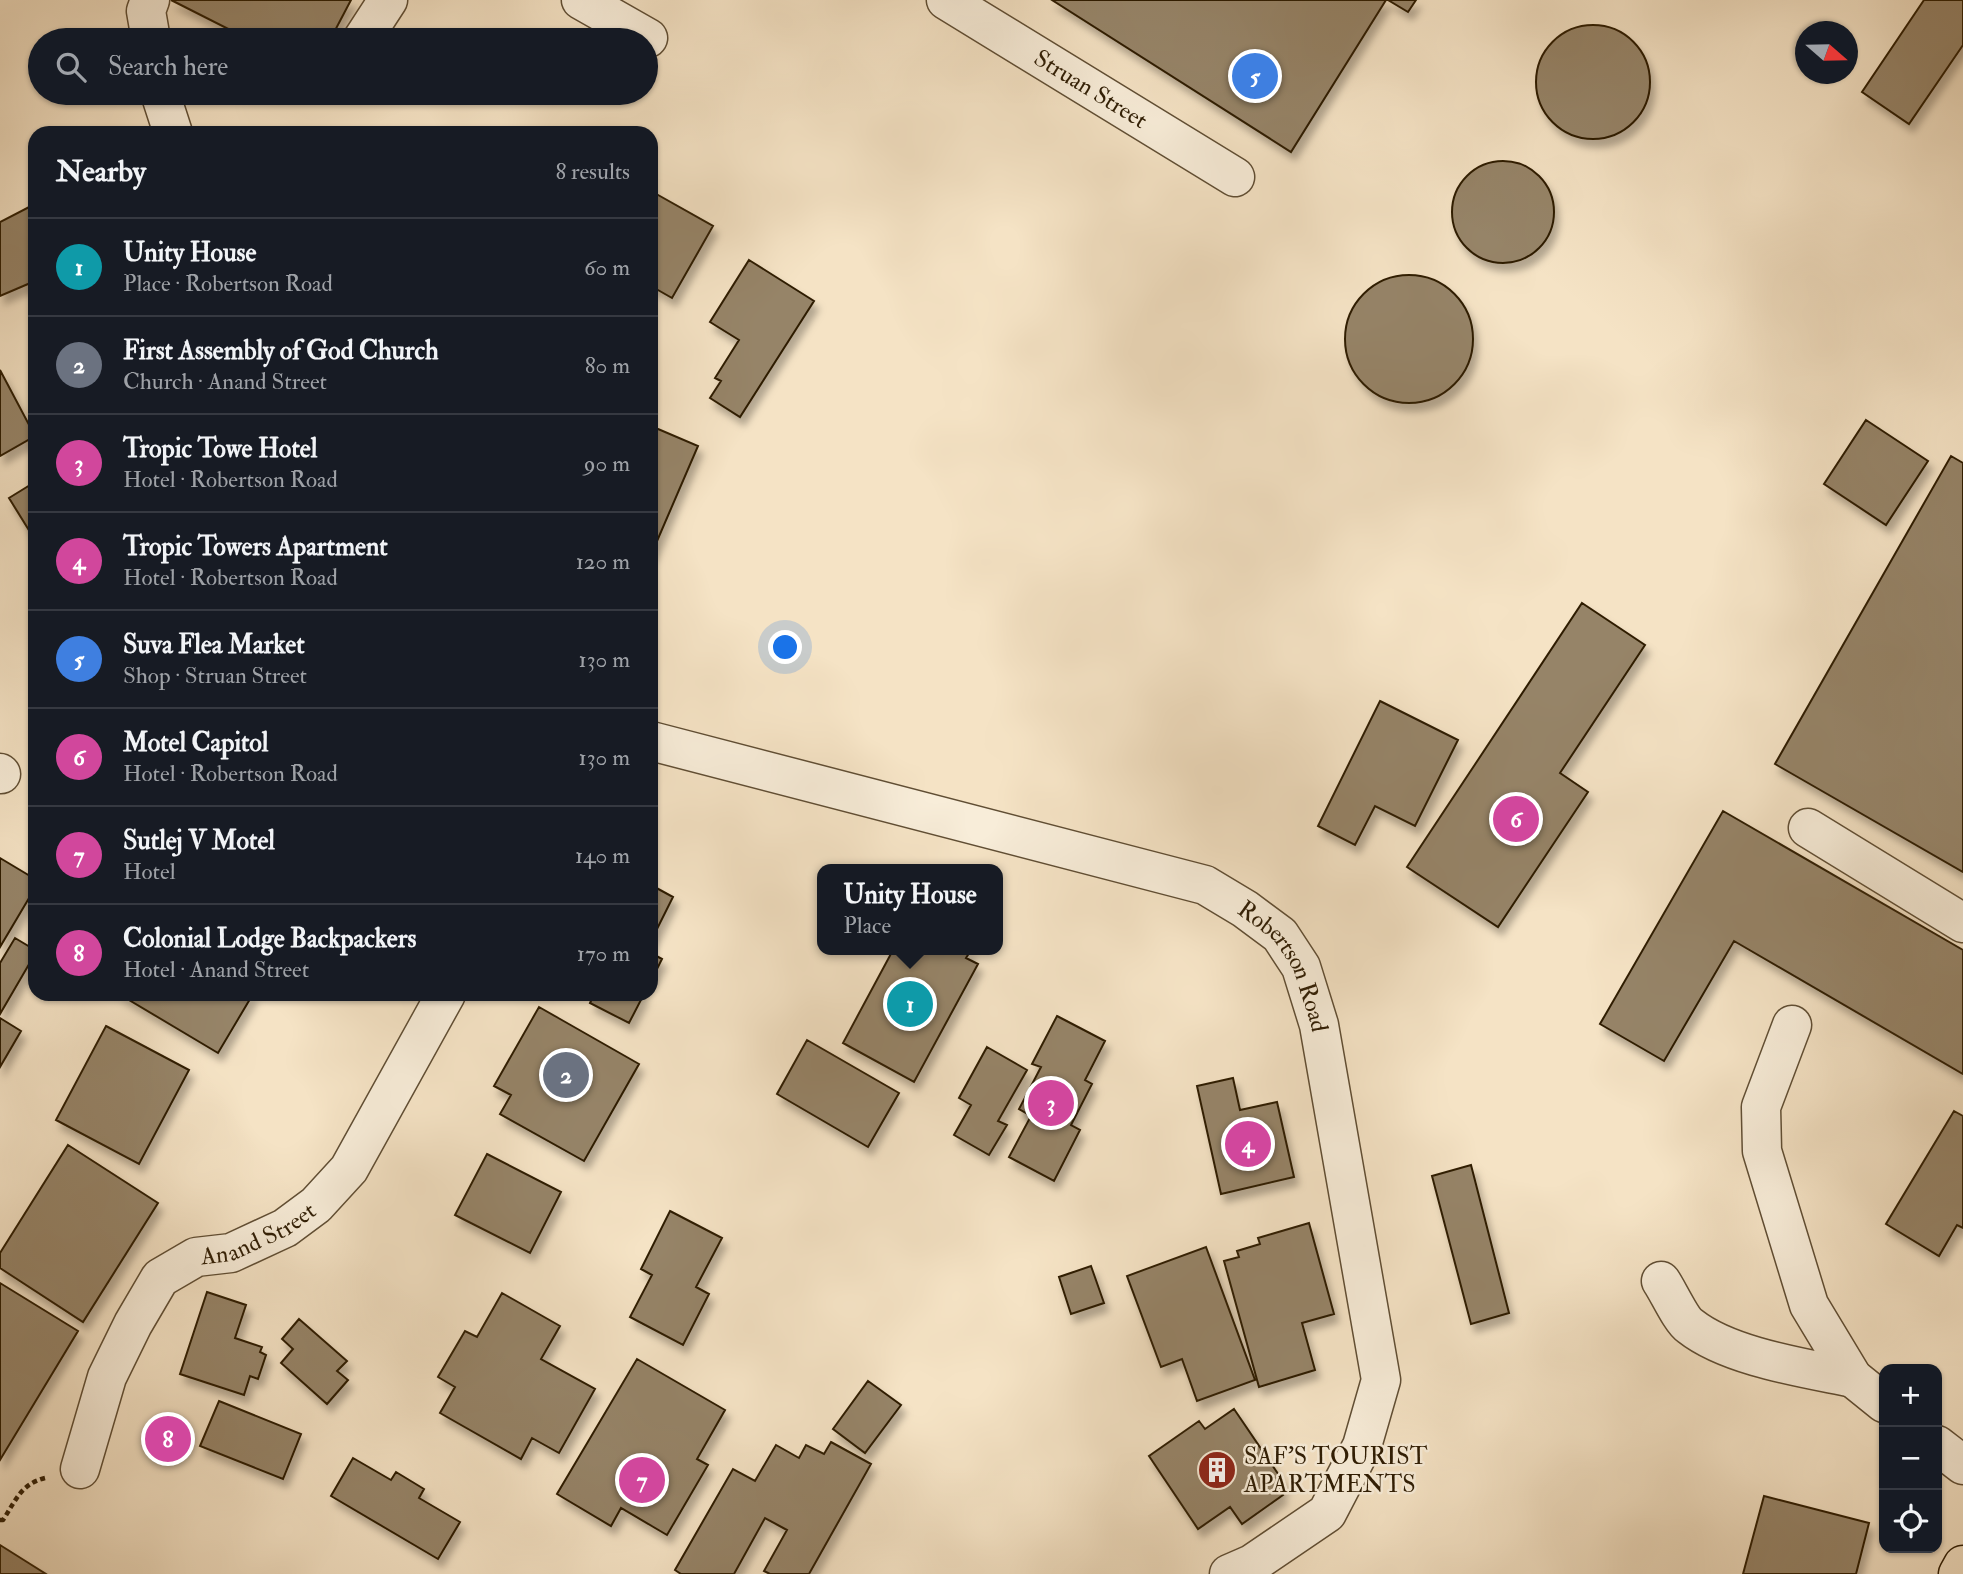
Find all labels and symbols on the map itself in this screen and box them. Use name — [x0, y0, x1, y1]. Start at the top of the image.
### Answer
north arrow — [1795, 21, 1858, 84]
street label: Struan Street — [1028, 42, 1154, 135]
pin: 5 — [1232, 50, 1278, 102]
your location — [768, 630, 802, 664]
pin: 6 — [1493, 793, 1539, 845]
street label: Robertson Road — [1232, 893, 1335, 1034]
pin: 1 — [887, 978, 933, 1030]
pin: 2 — [543, 1049, 589, 1101]
pin: 3 — [1028, 1077, 1074, 1129]
pin: 4 — [1225, 1118, 1271, 1170]
street label: Anand Street — [198, 1195, 322, 1272]
pin: 8 — [145, 1413, 191, 1465]
place label: SAF'S TOURIST APARTMENTS — [1243, 1441, 1428, 1500]
building icon: SAF'S TOURIST APARTMENTS — [1196, 1449, 1238, 1491]
pin: 7 — [619, 1454, 665, 1506]

